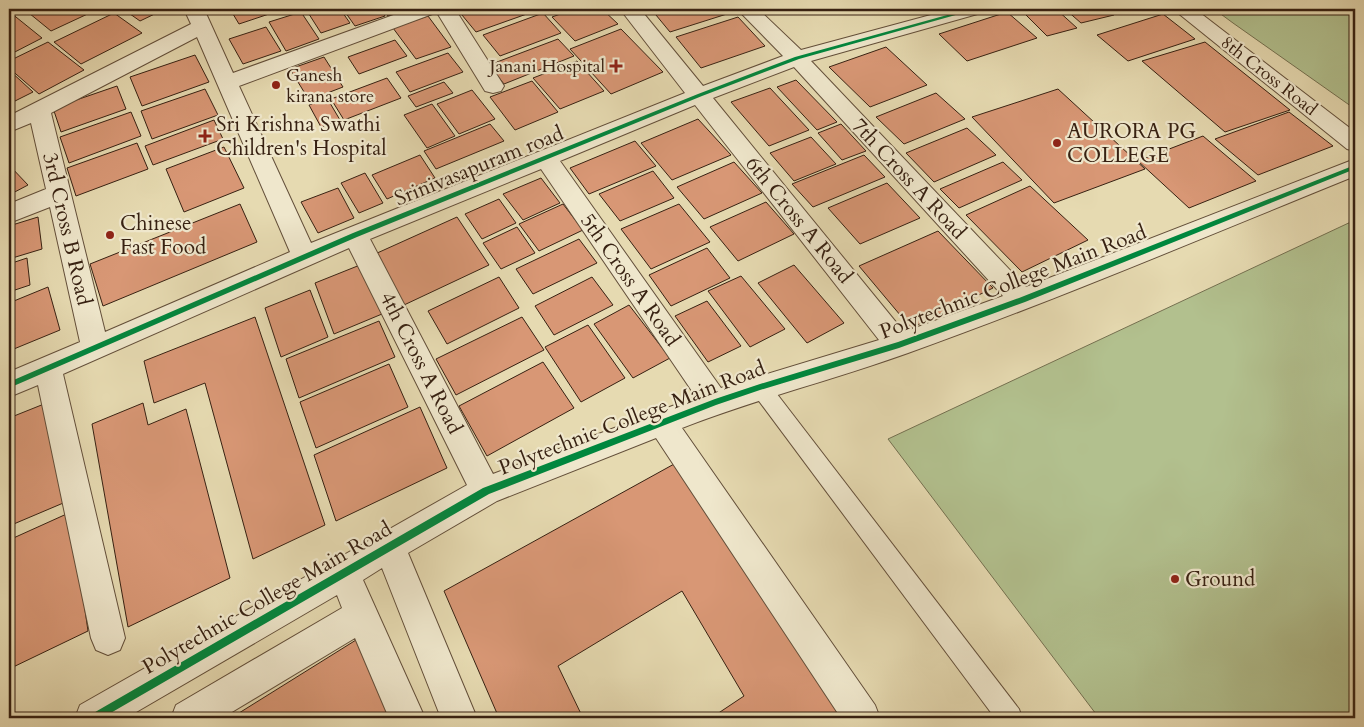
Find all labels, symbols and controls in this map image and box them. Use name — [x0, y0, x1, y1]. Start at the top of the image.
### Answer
street label: 8th Cross Road — [1216, 30, 1323, 122]
place label: Janani Hospital — [487, 54, 605, 79]
marker: Janani Hospital — [609, 59, 623, 73]
place label: Ganesh kirana store — [286, 63, 374, 109]
marker: Ganesh kirana store — [270, 79, 282, 91]
place label: Sri Krishna Swathi Children's Hospital — [216, 110, 387, 163]
street label: 7th Cross A Road — [845, 112, 973, 246]
place label: AURORA PG COLLEGE — [1067, 117, 1196, 170]
street label: Srinivasapuram road — [390, 119, 568, 213]
marker: Sri Krishna Swathi Children's Hospital — [198, 129, 212, 143]
marker: AURORA PG COLLEGE — [1051, 137, 1063, 149]
street label: 3rd Cross B Road — [35, 150, 99, 308]
street label: 6th Cross A Road — [739, 150, 859, 290]
street label: 5th Cross A Road — [573, 208, 687, 352]
place label: Chinese Fast Food — [120, 209, 206, 262]
street label: Polytechnic College Main Road — [875, 218, 1151, 346]
marker: Chinese Fast Food — [104, 229, 116, 241]
street label: 4th Cross A Road — [373, 287, 469, 439]
street label: Polytechnic College Main Road — [494, 354, 770, 482]
street label: Polytechnic College Main Road — [137, 515, 397, 681]
place label: Ground — [1185, 565, 1255, 594]
marker: Ground — [1169, 573, 1181, 585]

